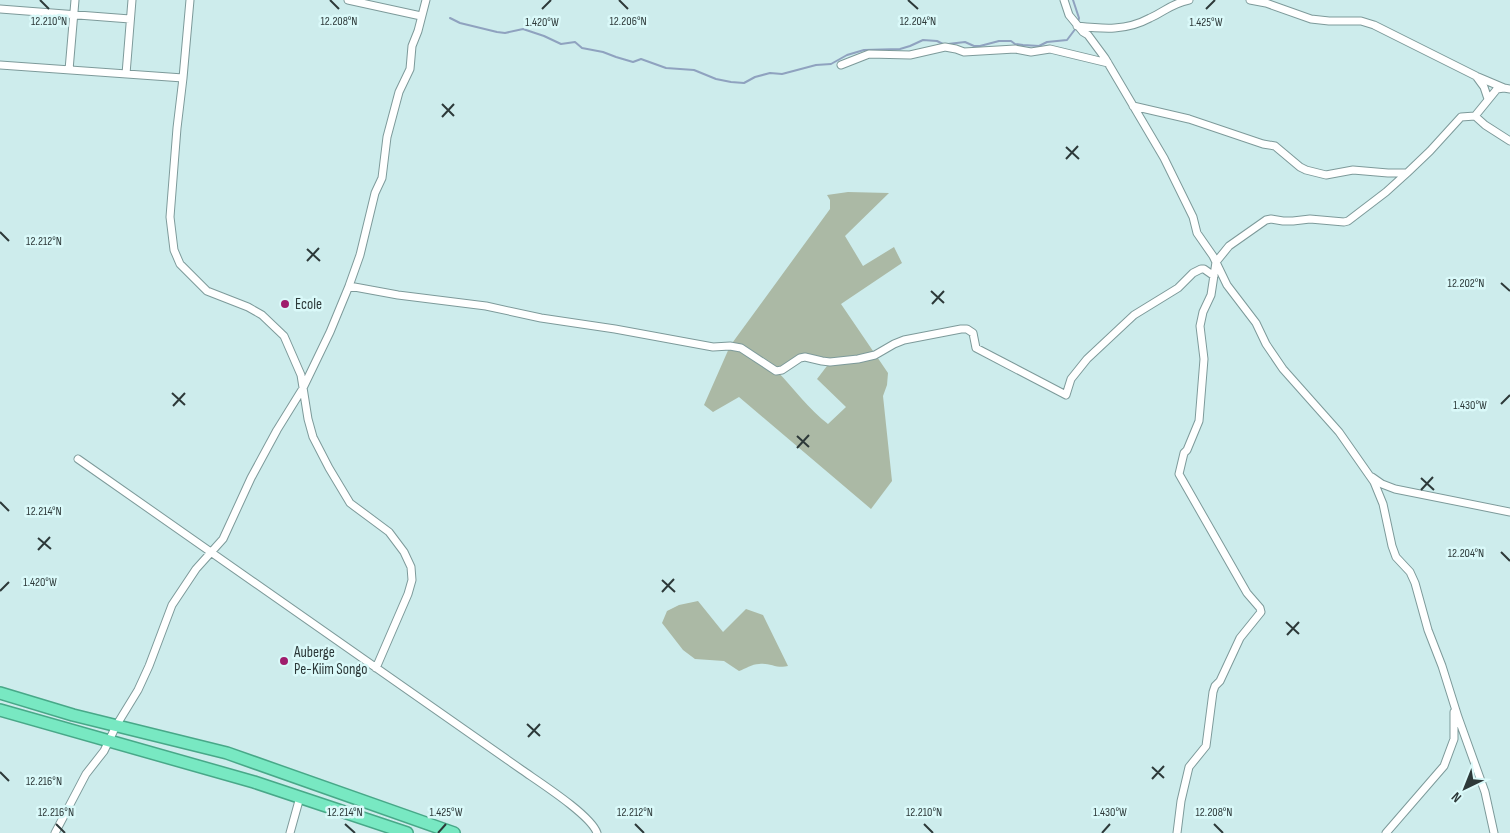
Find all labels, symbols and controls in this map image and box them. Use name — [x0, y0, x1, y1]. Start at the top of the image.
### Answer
text: 12.210°N — [31, 14, 67, 29]
text: 12.208°N — [320, 14, 358, 29]
text: 12.206°N — [609, 14, 647, 29]
text: 12.204°N — [900, 14, 936, 29]
text: 1.420°W — [525, 15, 559, 30]
text: 1.425°W — [1190, 15, 1223, 30]
text: 12.212°N — [26, 234, 62, 249]
text: 12.202°N — [1448, 276, 1484, 291]
place label: Ecole — [295, 295, 322, 314]
marker: Ecole — [279, 298, 291, 310]
text: 1.430°W — [1453, 398, 1487, 413]
text: 12.214°N — [26, 504, 62, 519]
text: 12.204°N — [1448, 546, 1484, 561]
text: 1.420°W — [23, 575, 57, 590]
place label: Auberge Pe-Kiim Songo — [293, 643, 368, 679]
marker: Auberge Pe-Kiim Songo — [278, 655, 290, 667]
north arrow — [1440, 763, 1490, 813]
text: 12.216°N — [26, 774, 62, 789]
text: N — [1448, 788, 1465, 806]
text: 12.216°N — [38, 805, 74, 820]
text: 12.214°N — [327, 805, 363, 820]
text: 1.425°W — [430, 805, 463, 820]
text: 12.212°N — [617, 805, 653, 820]
text: 12.210°N — [906, 805, 942, 820]
text: 1.430°W — [1093, 805, 1127, 820]
text: 12.208°N — [1195, 805, 1233, 820]

